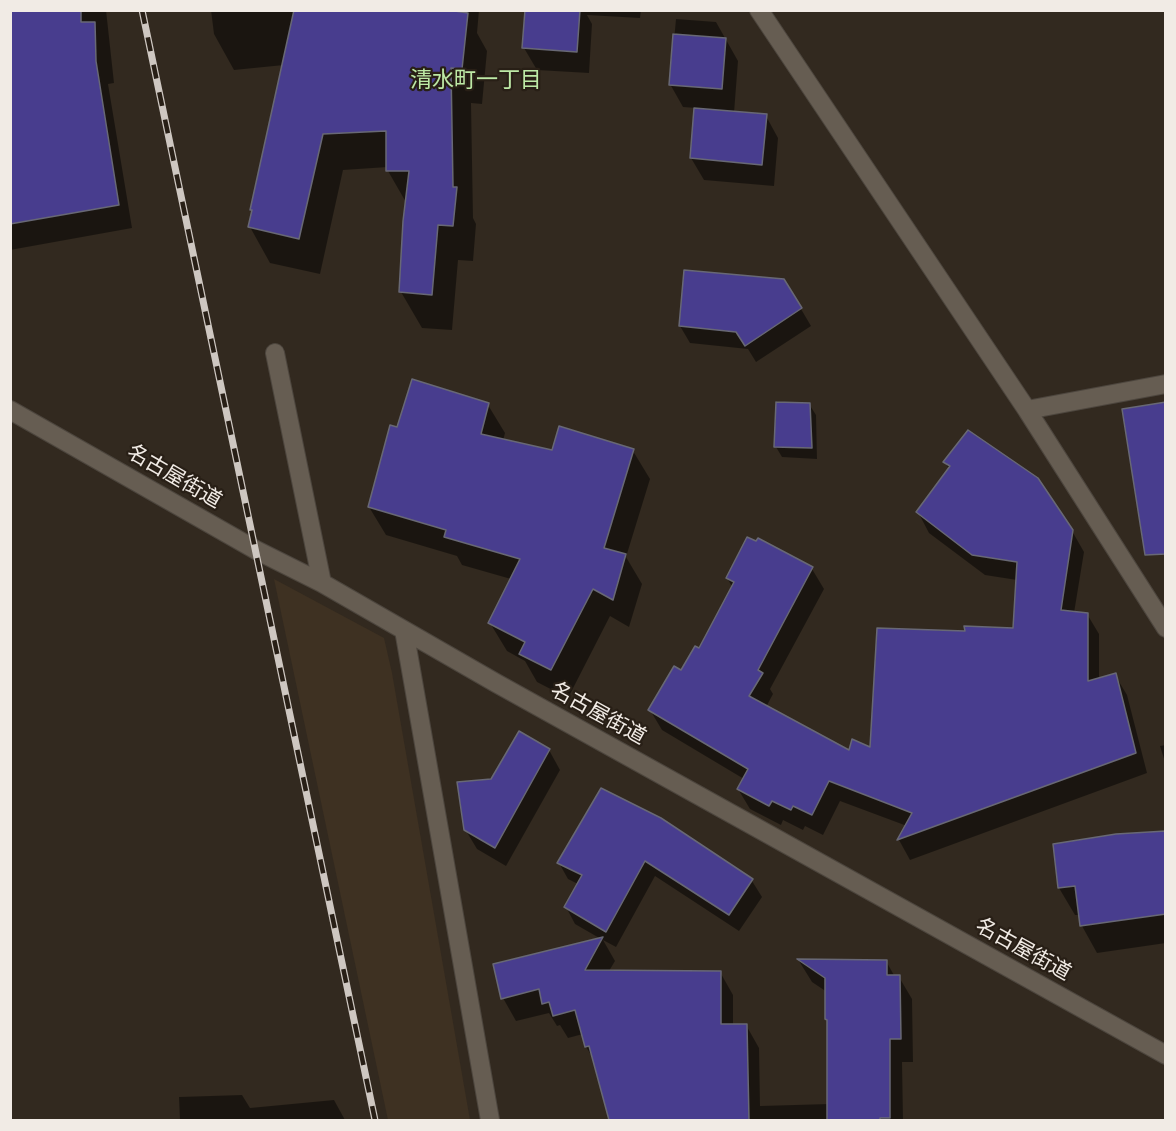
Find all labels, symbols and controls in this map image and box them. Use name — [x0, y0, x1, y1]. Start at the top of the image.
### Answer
district label: 清水町一丁目 — [410, 68, 542, 94]
street label: 名古屋街道 — [122, 440, 226, 514]
street label: 名古屋街道 — [546, 678, 650, 750]
street label: 名古屋街道 — [971, 914, 1075, 986]

